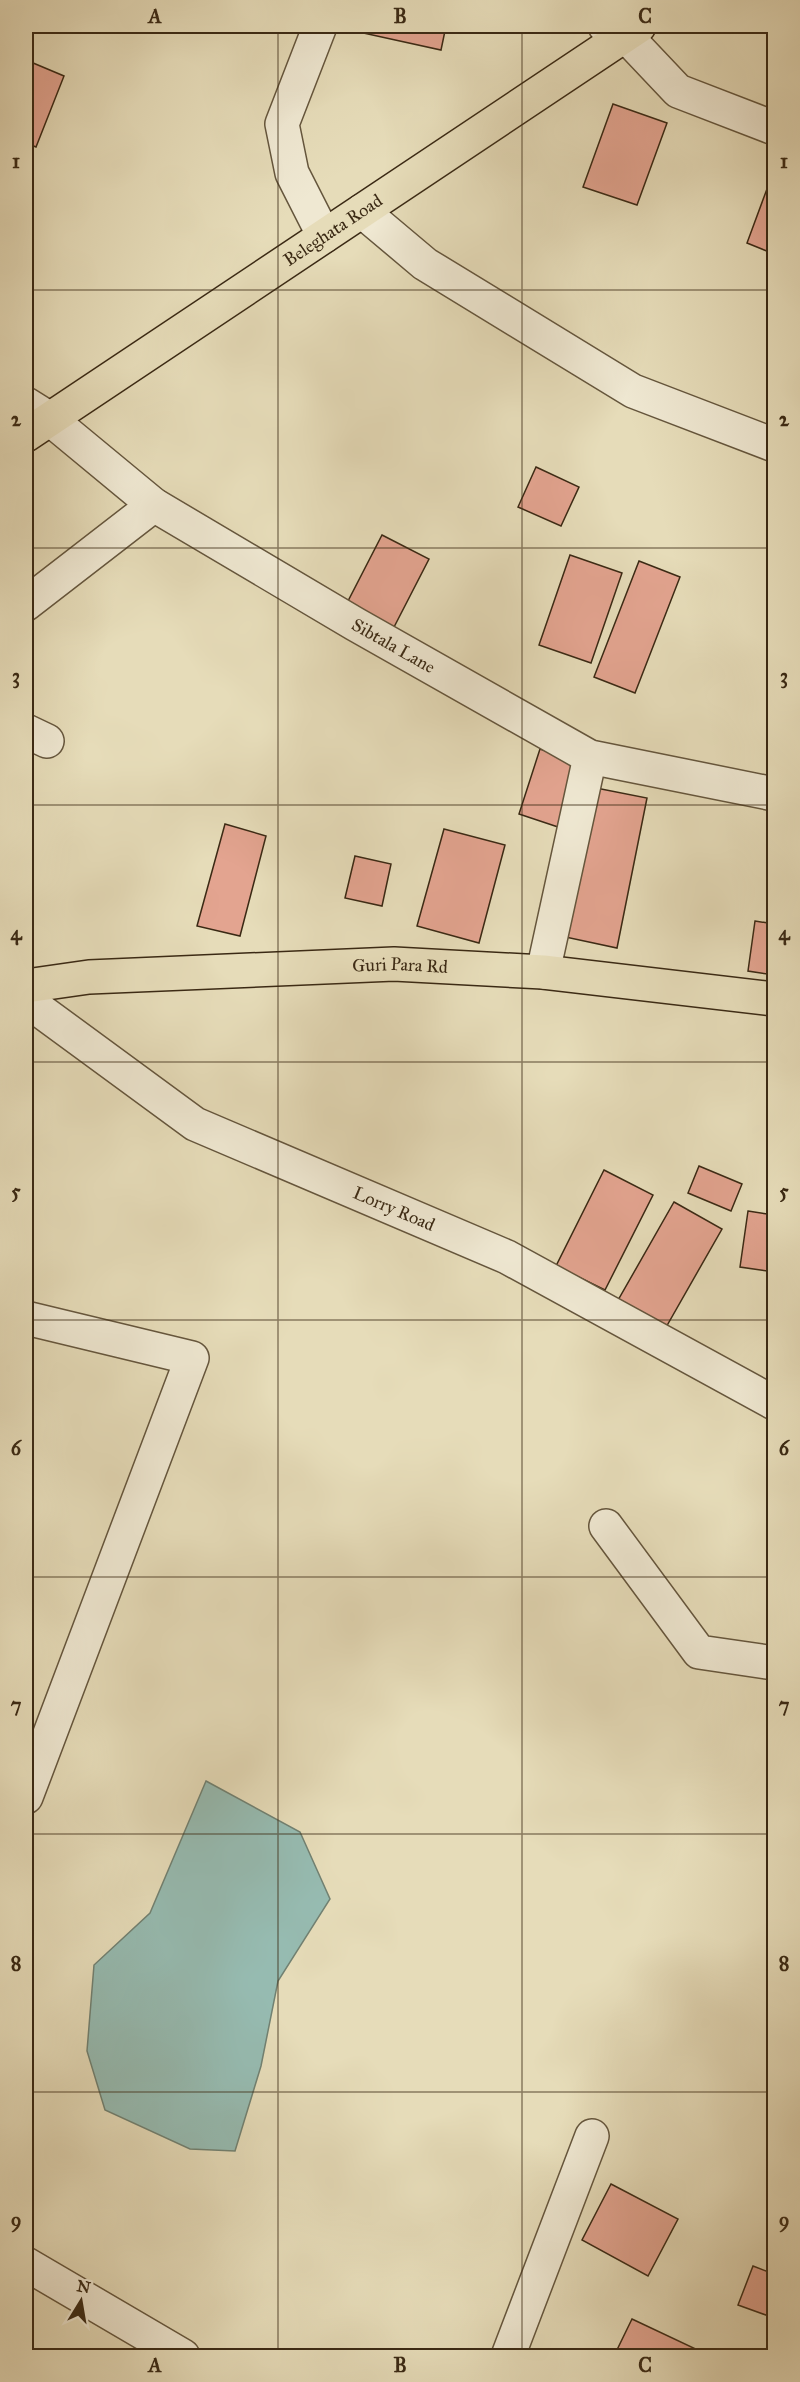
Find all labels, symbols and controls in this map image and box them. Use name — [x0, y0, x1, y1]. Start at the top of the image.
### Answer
text: A — [146, 4, 162, 28]
text: B — [393, 4, 407, 28]
text: C — [638, 4, 652, 28]
text: 1 — [12, 149, 20, 173]
text: 1 — [780, 149, 788, 173]
street label: Beleghata Road — [279, 189, 386, 271]
text: 2 — [11, 407, 22, 431]
text: 2 — [779, 407, 790, 431]
street label: Sibtala Lane — [348, 613, 439, 678]
text: 3 — [12, 664, 20, 689]
text: 3 — [780, 664, 788, 689]
text: 4 — [10, 921, 22, 946]
text: 4 — [778, 921, 790, 946]
street label: Guri Para Rd — [352, 953, 449, 978]
text: 5 — [11, 1179, 21, 1203]
text: 5 — [779, 1179, 789, 1203]
street label: Lorry Road — [350, 1182, 438, 1236]
text: 6 — [11, 1436, 23, 1460]
text: 6 — [779, 1436, 791, 1460]
text: 7 — [11, 1693, 22, 1717]
text: 7 — [779, 1693, 790, 1717]
text: 8 — [11, 1951, 21, 1975]
text: 8 — [779, 1951, 789, 1975]
text: 9 — [11, 2208, 21, 2233]
text: 9 — [779, 2208, 789, 2233]
north arrow — [51, 2271, 111, 2331]
text: N — [75, 2276, 93, 2297]
text: A — [146, 2353, 162, 2377]
text: B — [393, 2353, 407, 2377]
text: C — [638, 2353, 652, 2377]

